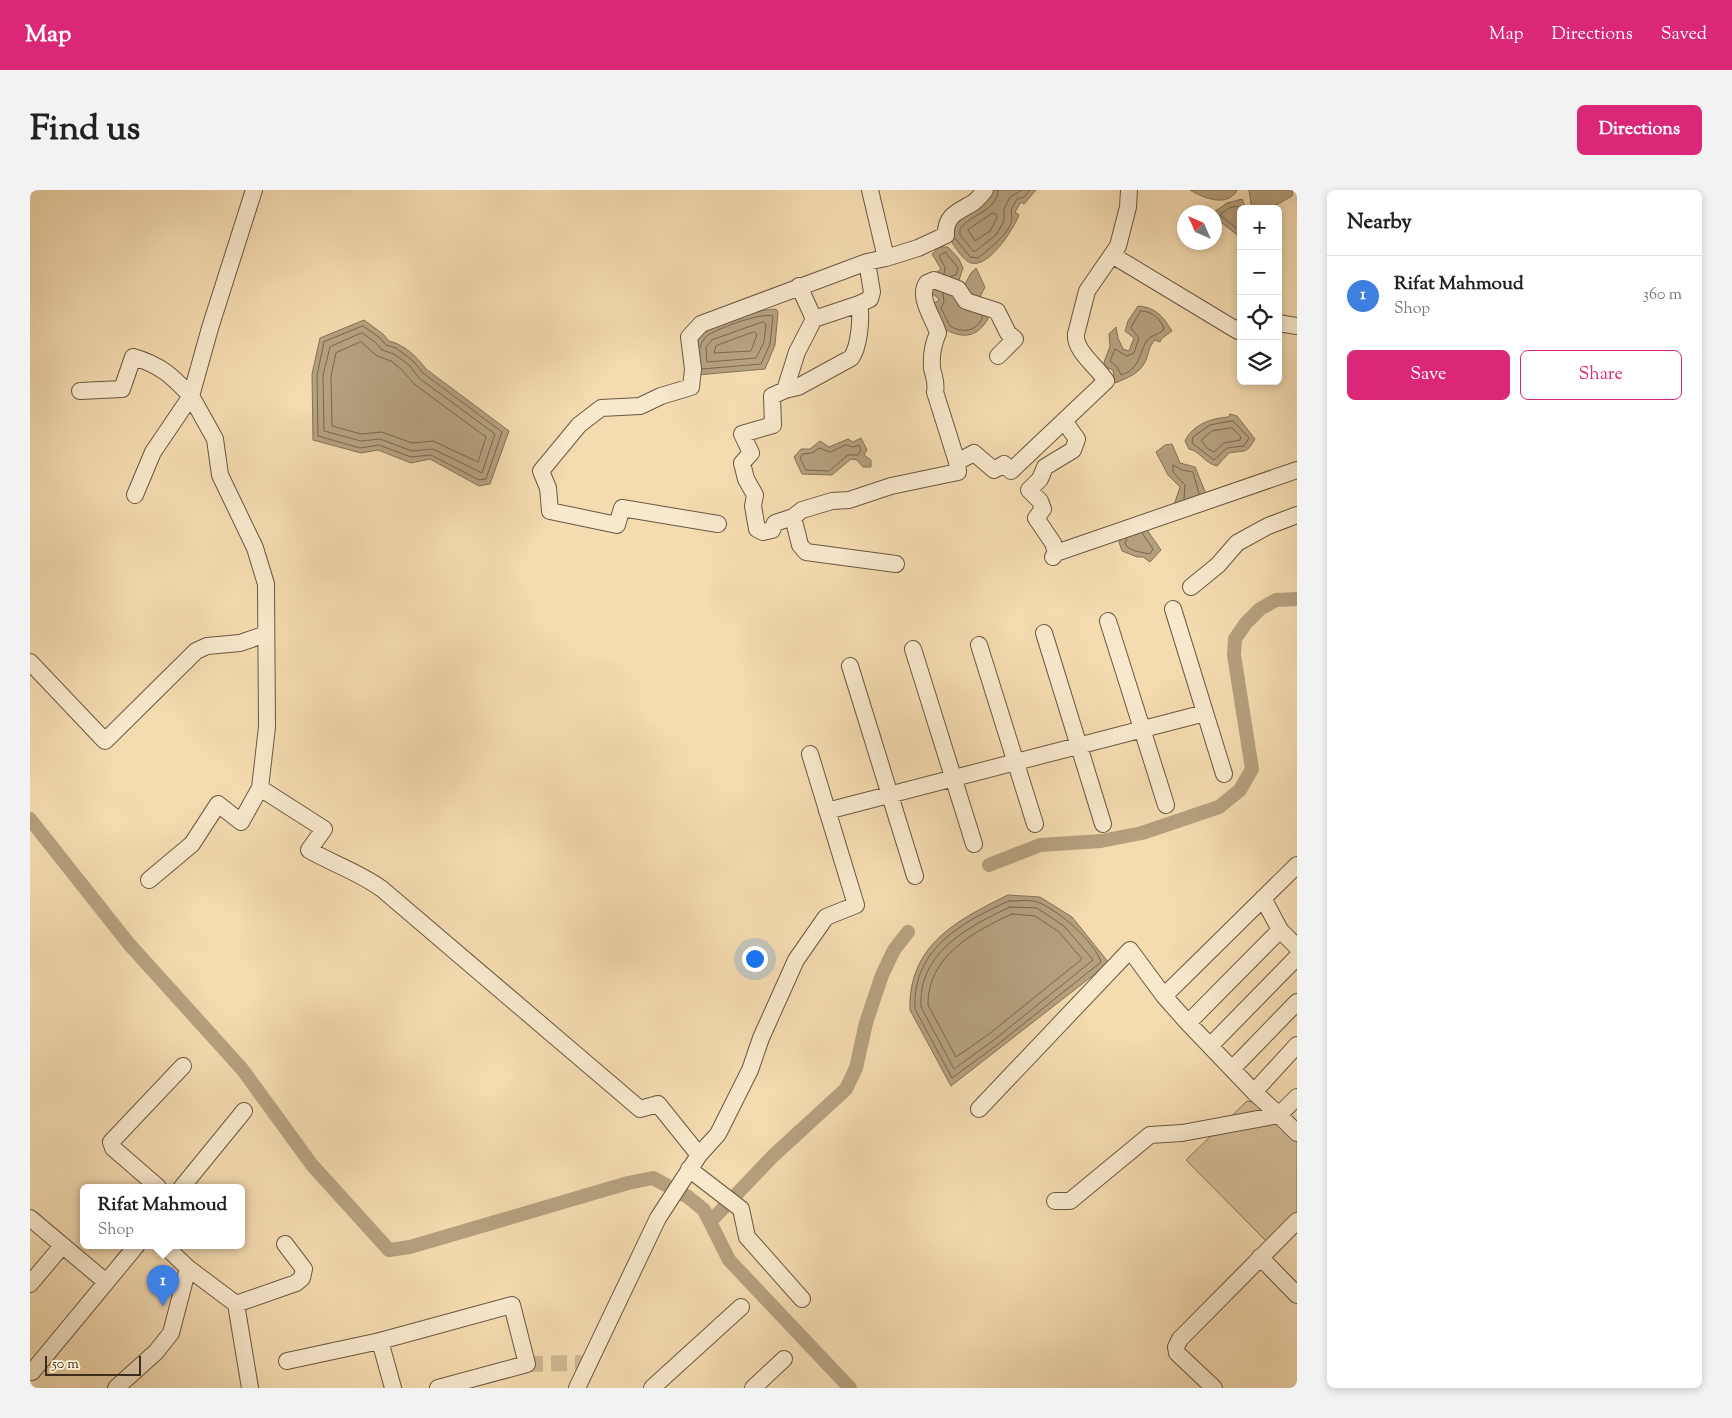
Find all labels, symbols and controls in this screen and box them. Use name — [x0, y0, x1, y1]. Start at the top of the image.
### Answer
text: Map — [25, 18, 71, 52]
text: Map — [1489, 22, 1524, 48]
text: Directions — [1552, 22, 1633, 48]
text: Saved — [1661, 22, 1707, 48]
text: Find us — [30, 105, 140, 156]
button: Directions — [1577, 105, 1702, 155]
north arrow — [1177, 205, 1222, 250]
map controls — [1237, 205, 1282, 385]
button: + — [1237, 205, 1282, 250]
text: Nearby — [1347, 208, 1412, 238]
button: − — [1237, 250, 1282, 295]
text: Rifat Mahmoud — [1394, 271, 1524, 298]
text: 1 — [1360, 284, 1366, 307]
text: 360 m — [1643, 284, 1682, 307]
button: locate — [1237, 295, 1282, 340]
text: Shop — [1394, 298, 1430, 321]
button: layers — [1237, 340, 1282, 385]
button: Save — [1347, 350, 1510, 400]
button: Share — [1520, 350, 1682, 400]
your location — [742, 946, 768, 972]
popup — [80, 1184, 245, 1249]
text: Rifat Mahmoud — [98, 1192, 227, 1219]
text: Shop — [98, 1219, 134, 1242]
pin: 1 — [147, 1265, 179, 1306]
scale bar — [45, 1353, 141, 1376]
text: 50 m — [52, 1355, 79, 1375]

